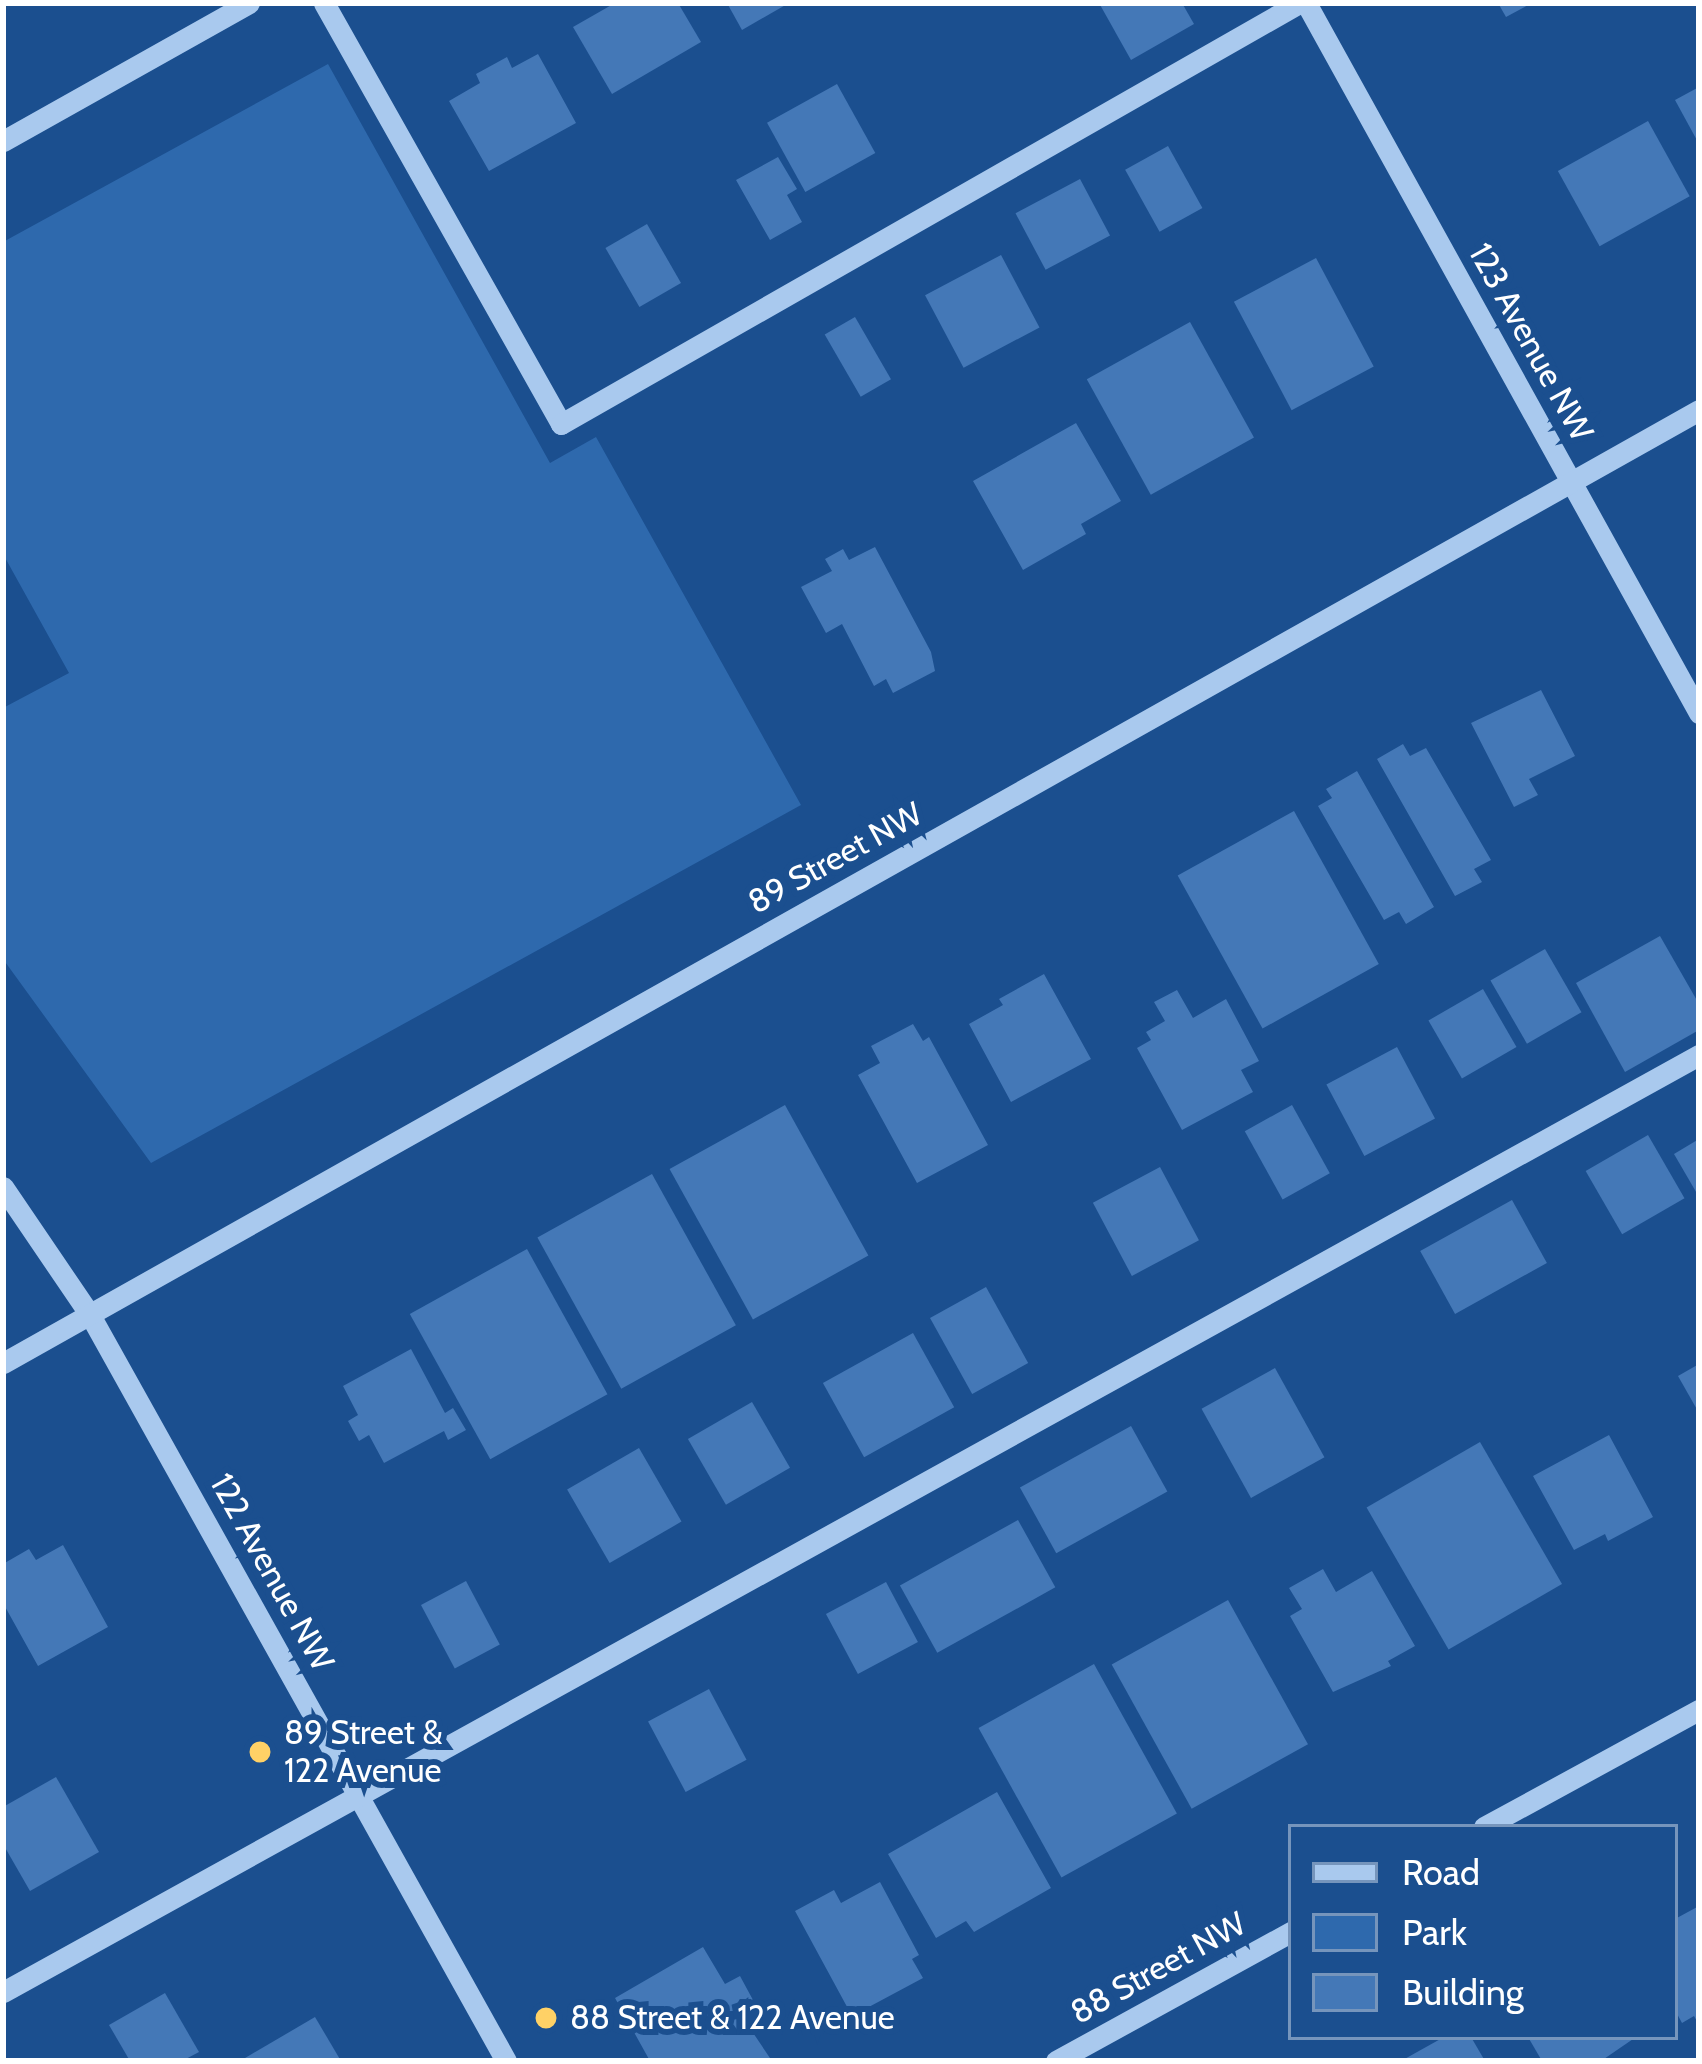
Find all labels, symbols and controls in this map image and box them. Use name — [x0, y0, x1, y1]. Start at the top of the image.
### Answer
street label: 123 Avenue NW — [1460, 236, 1602, 448]
street label: 89 Street NW — [741, 794, 929, 922]
street label: 122 Avenue NW — [202, 1467, 342, 1677]
place label: 89 Street & 122 Avenue — [284, 1713, 443, 1791]
marker: 89 Street & 122 Avenue — [247, 1739, 273, 1765]
legend — [1288, 1824, 1678, 2040]
text: Road — [1402, 1850, 1480, 1894]
street label: 88 Street NW — [1064, 1904, 1252, 2032]
text: Park — [1402, 1910, 1467, 1954]
text: Building — [1402, 1970, 1524, 2014]
place label: 88 Street & 122 Avenue — [570, 1998, 895, 2038]
marker: 88 Street & 122 Avenue — [533, 2005, 559, 2031]

